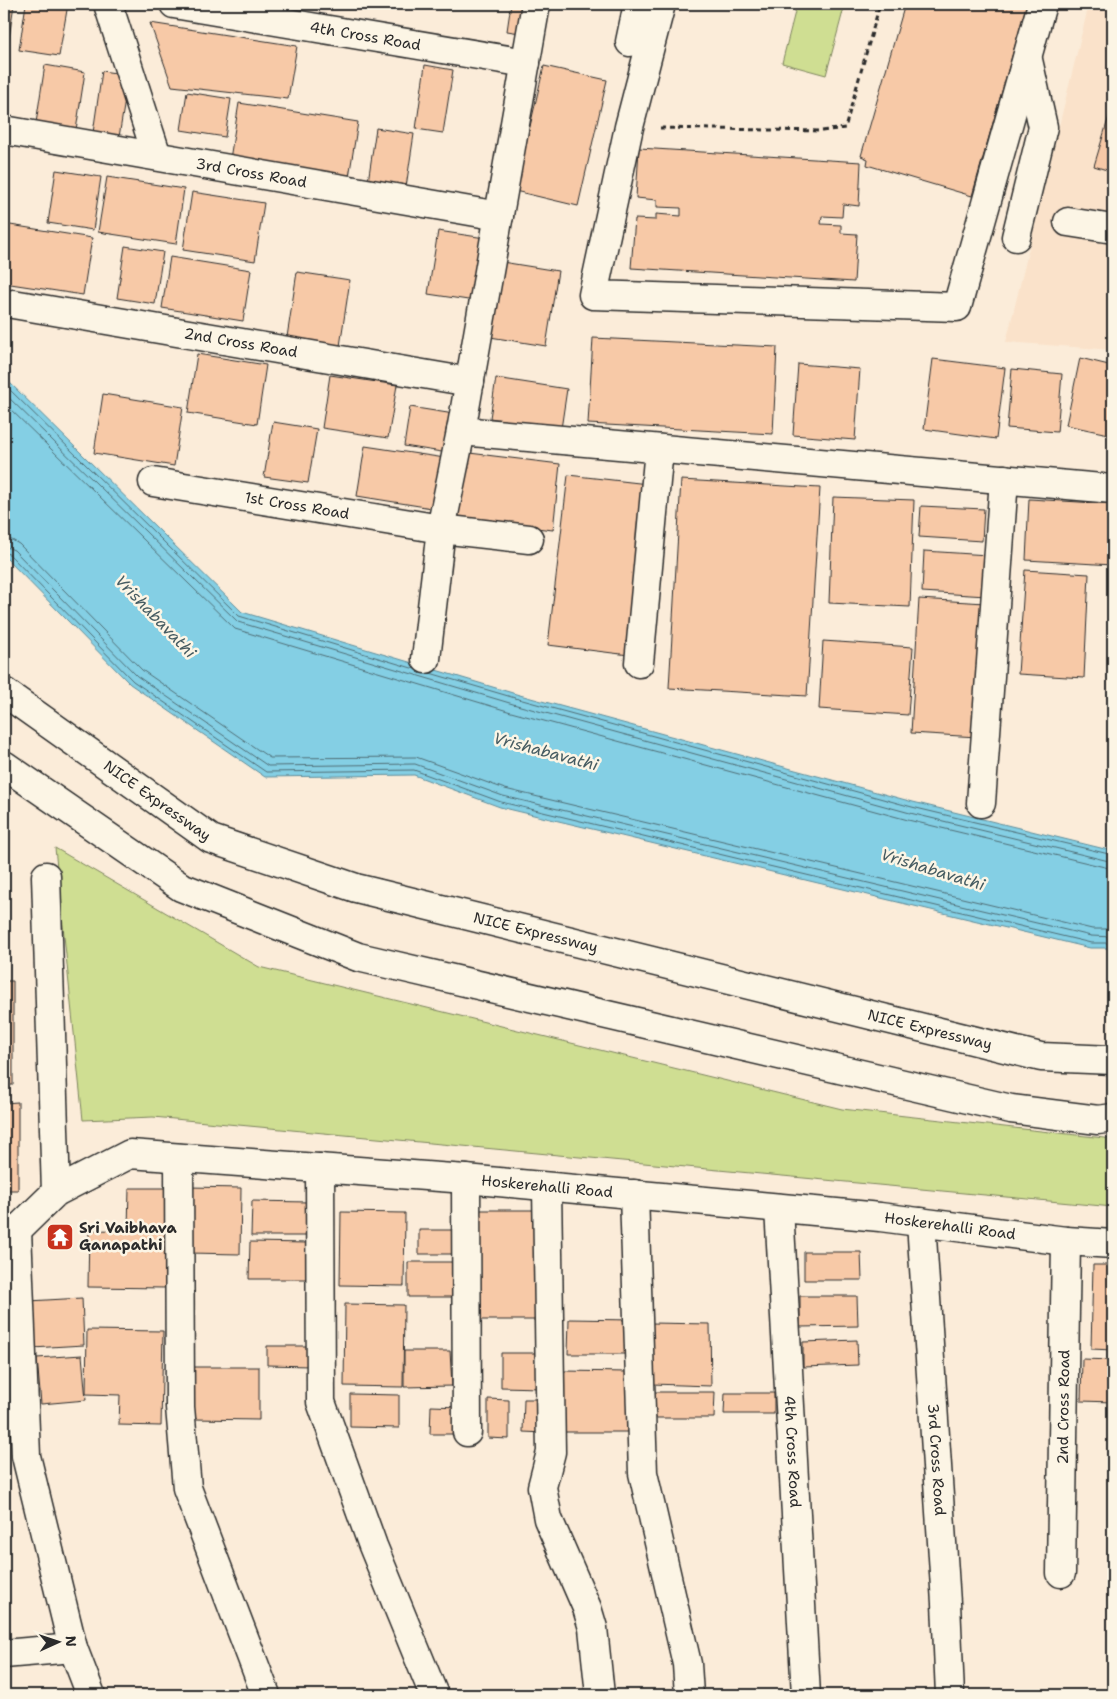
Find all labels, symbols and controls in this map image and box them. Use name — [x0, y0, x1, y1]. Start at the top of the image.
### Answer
street label: 4th Cross Road — [308, 17, 423, 55]
street label: 3rd Cross Road — [194, 153, 309, 193]
street label: 2nd Cross Road — [182, 323, 300, 362]
street label: 1st Cross Road — [243, 487, 351, 524]
water label: Vrishabavathi — [111, 570, 201, 663]
water label: Vrishabavathi — [491, 727, 601, 776]
street label: NICE Expressway — [99, 756, 215, 846]
water label: Vrishabavathi — [878, 844, 988, 895]
street label: NICE Expressway — [471, 907, 600, 957]
street label: NICE Expressway — [866, 1005, 994, 1055]
street label: Hoskerehalli Road — [480, 1170, 614, 1202]
street label: Hoskerehalli Road — [883, 1208, 1017, 1244]
place label: Sri Vaibhava Ganapathi — [79, 1218, 177, 1255]
temple icon: Sri Vaibhava Ganapathi — [45, 1222, 75, 1252]
street label: 2nd Cross Road — [1053, 1349, 1074, 1465]
street label: 4th Cross Road — [779, 1395, 806, 1509]
street label: 3rd Cross Road — [923, 1403, 950, 1517]
north arrow — [32, 1616, 82, 1666]
text: N — [62, 1635, 80, 1647]

